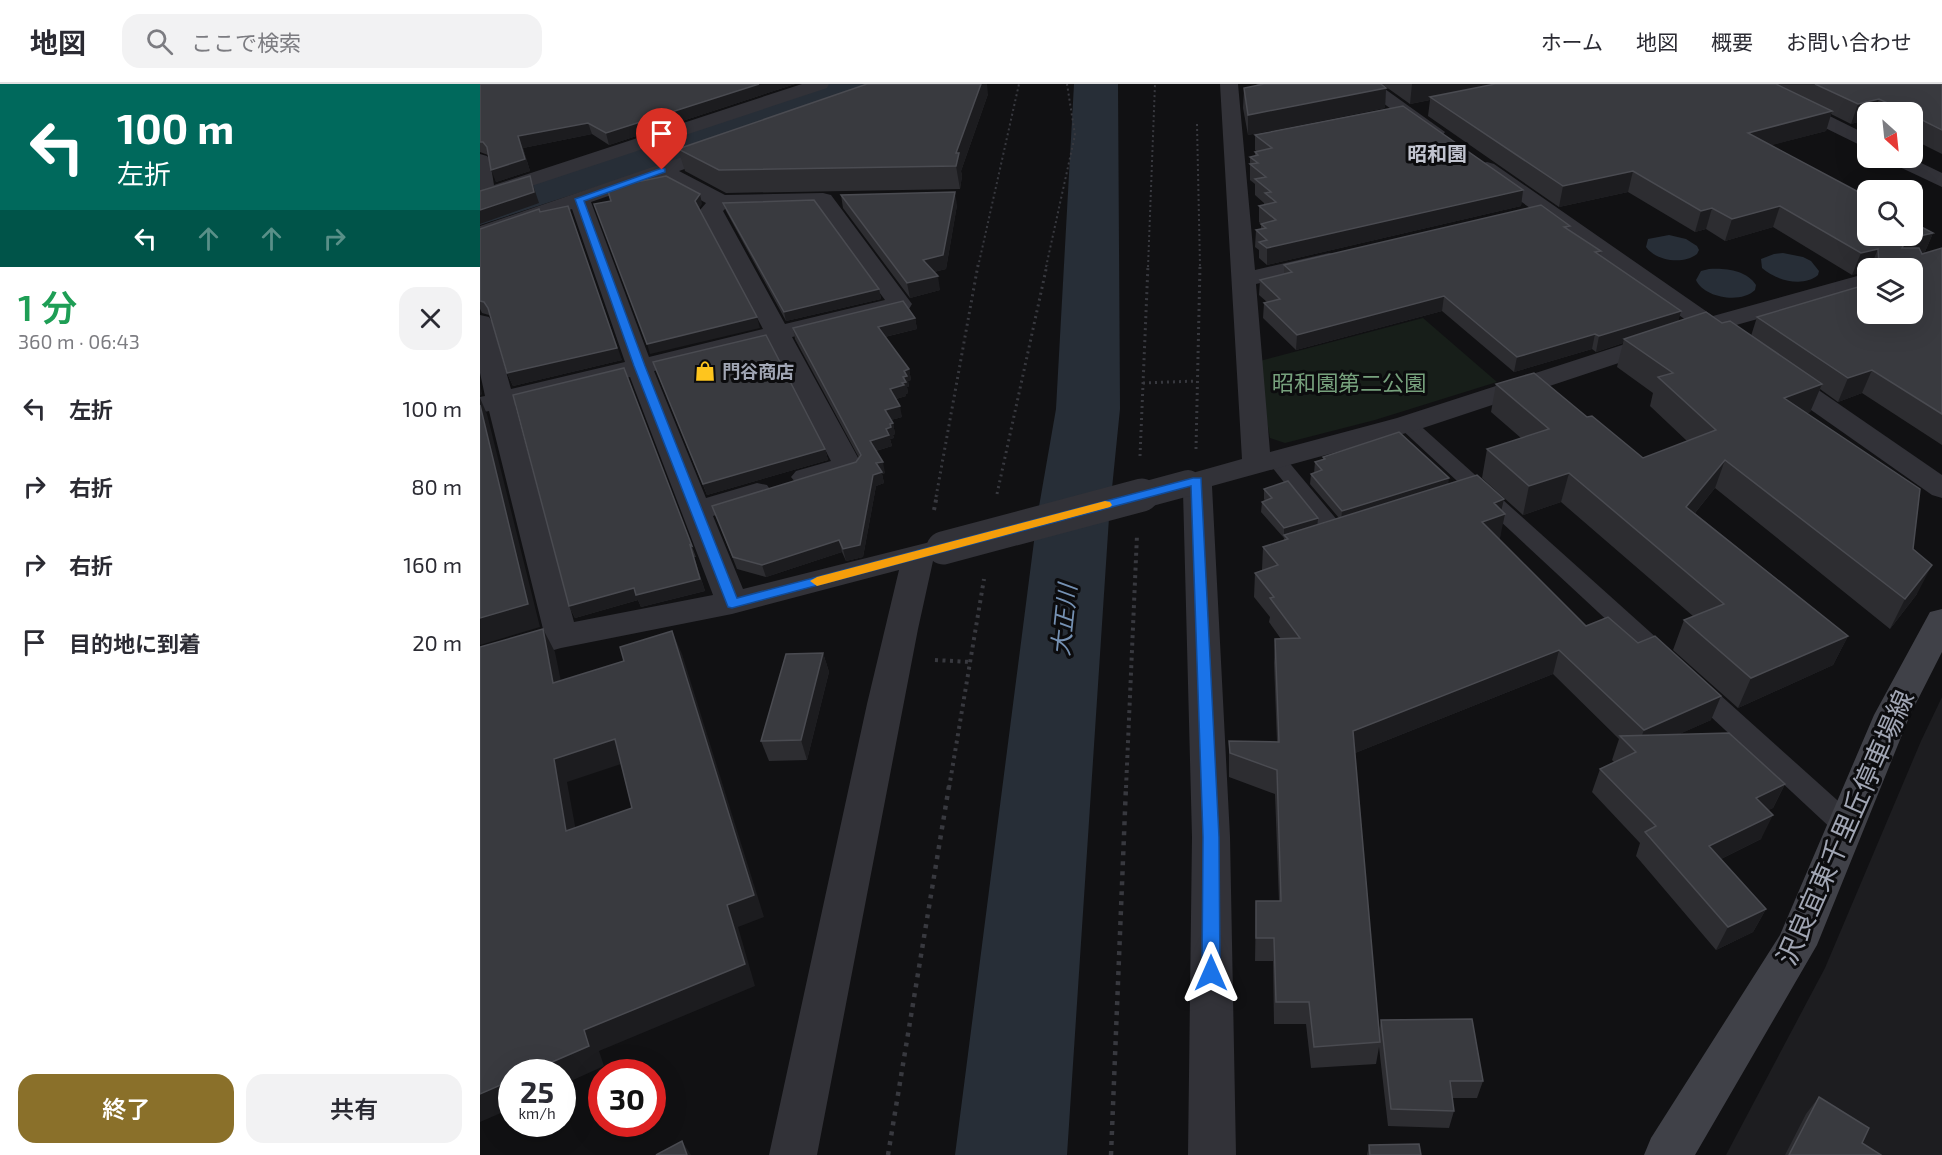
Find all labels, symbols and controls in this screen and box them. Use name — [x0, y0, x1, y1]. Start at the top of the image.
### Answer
search box — [122, 14, 542, 68]
text: 地図 — [30, 25, 86, 59]
icon: search — [143, 25, 176, 58]
text: ここで検索 — [191, 29, 301, 55]
text: ホーム — [1541, 29, 1603, 54]
text: 地図 — [1636, 29, 1678, 54]
text: 概要 — [1711, 29, 1753, 54]
text: お問い合わせ — [1786, 29, 1912, 54]
text: 100 m — [117, 102, 234, 152]
north arrow — [1857, 102, 1923, 168]
map controls — [1857, 102, 1923, 324]
icon: left — [18, 108, 96, 186]
pin — [636, 108, 687, 170]
icon: arrive — [645, 117, 678, 150]
district label: 昭和園 — [1407, 141, 1467, 165]
text: 左折 — [117, 157, 171, 189]
button: search — [1857, 180, 1923, 246]
icon: left — [129, 222, 162, 255]
icon: ahead — [192, 222, 225, 255]
icon: ahead — [255, 222, 288, 255]
icon: right — [318, 222, 351, 255]
button: layers — [1857, 258, 1923, 324]
text: 1 分 — [18, 285, 77, 328]
button: close — [399, 287, 462, 350]
text: 360 m · 06:43 — [18, 329, 140, 353]
shop icon: 門谷商店 — [693, 359, 717, 383]
place label: 門谷商店 — [722, 360, 794, 382]
park label: 昭和園第二公園 — [1272, 369, 1426, 395]
icon: left — [18, 392, 51, 425]
text: 100 m — [403, 395, 462, 421]
text: 左折 — [69, 396, 113, 422]
icon: right — [18, 470, 51, 503]
text: 80 m — [411, 473, 462, 499]
text: 右折 — [69, 474, 113, 500]
icon: right — [18, 548, 51, 581]
text: 160 m — [403, 551, 462, 577]
text: 右折 — [69, 552, 113, 578]
water label: 大正川 — [1045, 580, 1081, 657]
icon: arrive — [18, 626, 51, 659]
text: 20 m — [412, 629, 462, 655]
text: 目的地に到着 — [69, 630, 201, 656]
street label: 沢良宜東千里丘停車場線 — [1769, 685, 1919, 969]
position arrow — [1179, 941, 1243, 1005]
speed limit sign: 30 — [588, 1059, 666, 1137]
text: 25 — [520, 1073, 554, 1109]
button: 終了 — [18, 1074, 234, 1143]
button: 共有 — [246, 1074, 462, 1143]
text: km/h — [518, 1104, 556, 1122]

